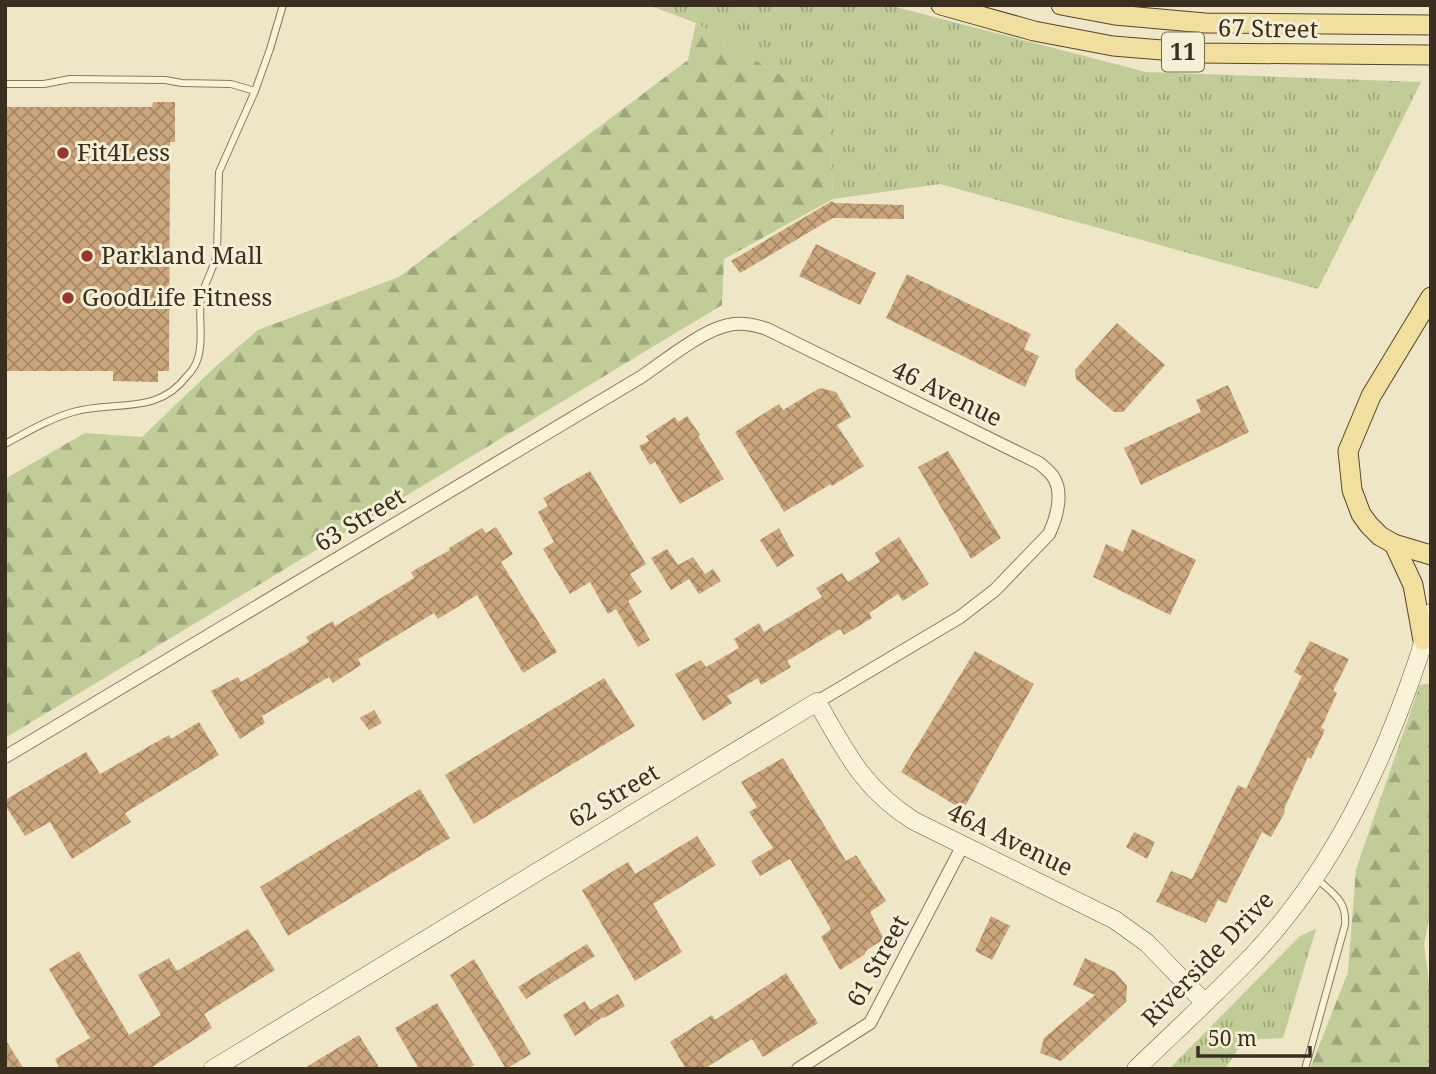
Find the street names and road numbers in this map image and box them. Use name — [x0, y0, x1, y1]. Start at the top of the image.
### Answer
street label: 67 Street — [1218, 10, 1318, 45]
road number: 11 — [1162, 32, 1204, 72]
street label: 46 Avenue — [887, 352, 1008, 434]
street label: 63 Street — [308, 479, 411, 559]
street label: 62 Street — [562, 755, 665, 835]
street label: 46A Avenue — [942, 794, 1079, 883]
street label: Riverside Drive — [1134, 883, 1280, 1033]
street label: 61 Street — [838, 909, 915, 1012]

